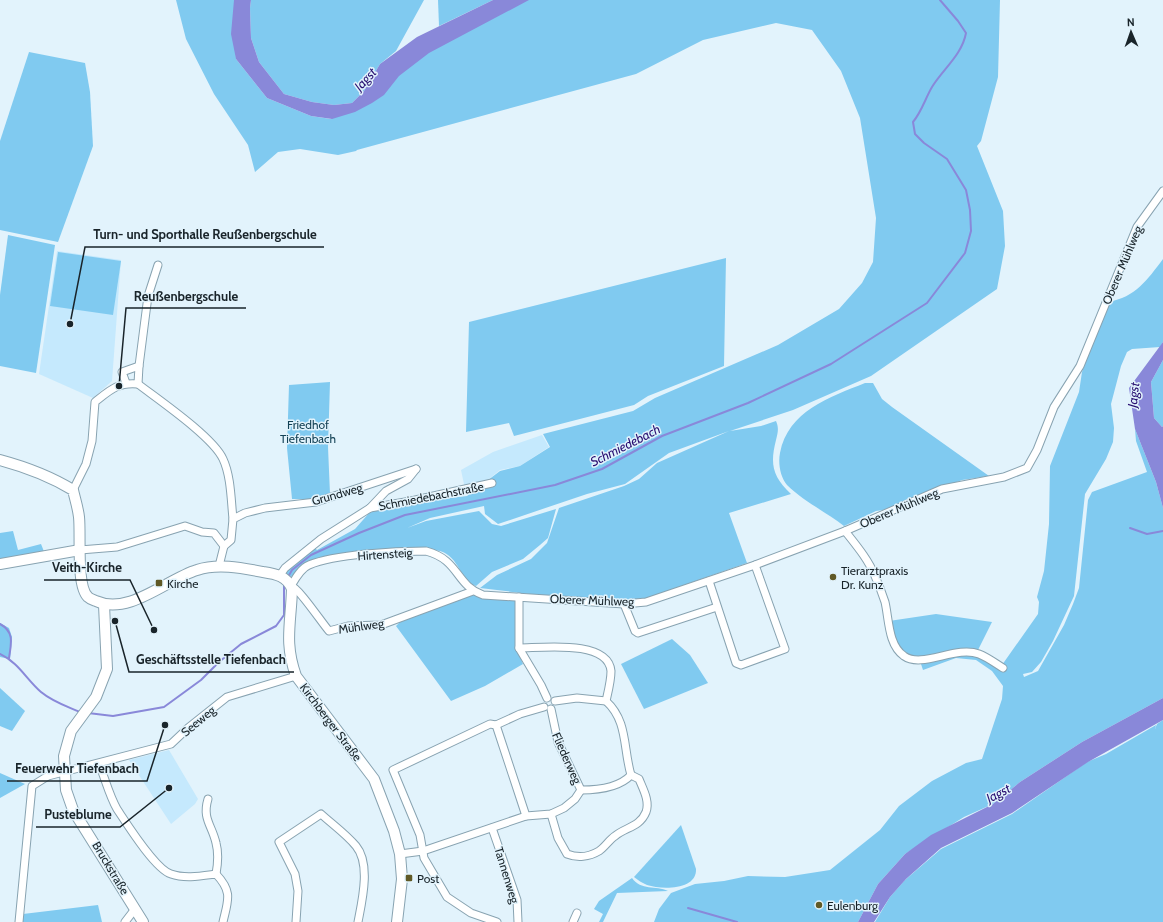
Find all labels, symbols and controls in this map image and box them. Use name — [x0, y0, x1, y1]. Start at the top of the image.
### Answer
north arrow — [1111, 12, 1151, 52]
text: N — [1127, 15, 1135, 29]
water label: Jagst — [350, 64, 380, 94]
callout: Turn- und Sporthalle Reußenbergschule — [85, 222, 324, 247]
street label: Oberer Mühlweg — [1099, 222, 1146, 307]
text: Turn- und Sporthalle Reußenbergschule — [93, 226, 317, 242]
callout: Reußenbergschule — [126, 283, 246, 308]
text: Reußenbergschule — [134, 288, 239, 304]
water label: Jagst — [1124, 381, 1142, 409]
park label: Friedhof Tiefenbach — [280, 417, 336, 446]
water label: Schmiedebach — [587, 420, 663, 470]
street label: Schmiedebachstraße — [377, 478, 485, 514]
street label: Grundweg — [310, 479, 365, 508]
street label: Oberer Mühlweg — [857, 484, 942, 531]
street label: Hirtensteig — [357, 545, 414, 563]
callout: Veith-Kirche — [44, 555, 130, 580]
text: Veith-Kirche — [52, 559, 122, 575]
place label: Tierarztpraxis Dr. Kunz — [841, 563, 908, 592]
marker: Tierarztpraxis Dr. Kunz — [828, 572, 838, 582]
place label: Kirche — [167, 576, 198, 591]
marker: Kirche — [154, 578, 164, 588]
street label: Oberer Mühlweg — [550, 591, 635, 609]
street label: Mühlweg — [337, 615, 386, 637]
callout: Geschäftsstelle Tiefenbach — [129, 647, 294, 672]
text: Geschäftsstelle Tiefenbach — [136, 651, 286, 667]
street label: Kirchberger Straße — [297, 680, 365, 764]
street label: Seeweg — [178, 702, 219, 740]
street label: Fliederweg — [549, 730, 585, 787]
callout: Feuerwehr Tiefenbach — [7, 756, 147, 781]
text: Feuerwehr Tiefenbach — [15, 760, 139, 776]
water label: Jagst — [982, 779, 1014, 806]
callout: Pusteblume — [36, 802, 120, 827]
text: Pusteblume — [44, 806, 112, 822]
street label: Bruckstraße — [89, 839, 133, 897]
street label: Tannenweg — [491, 845, 523, 906]
place label: Post — [417, 871, 439, 886]
marker: Post — [404, 873, 414, 883]
place label: Eulenburg — [827, 898, 879, 913]
marker: Eulenburg — [814, 900, 824, 910]

